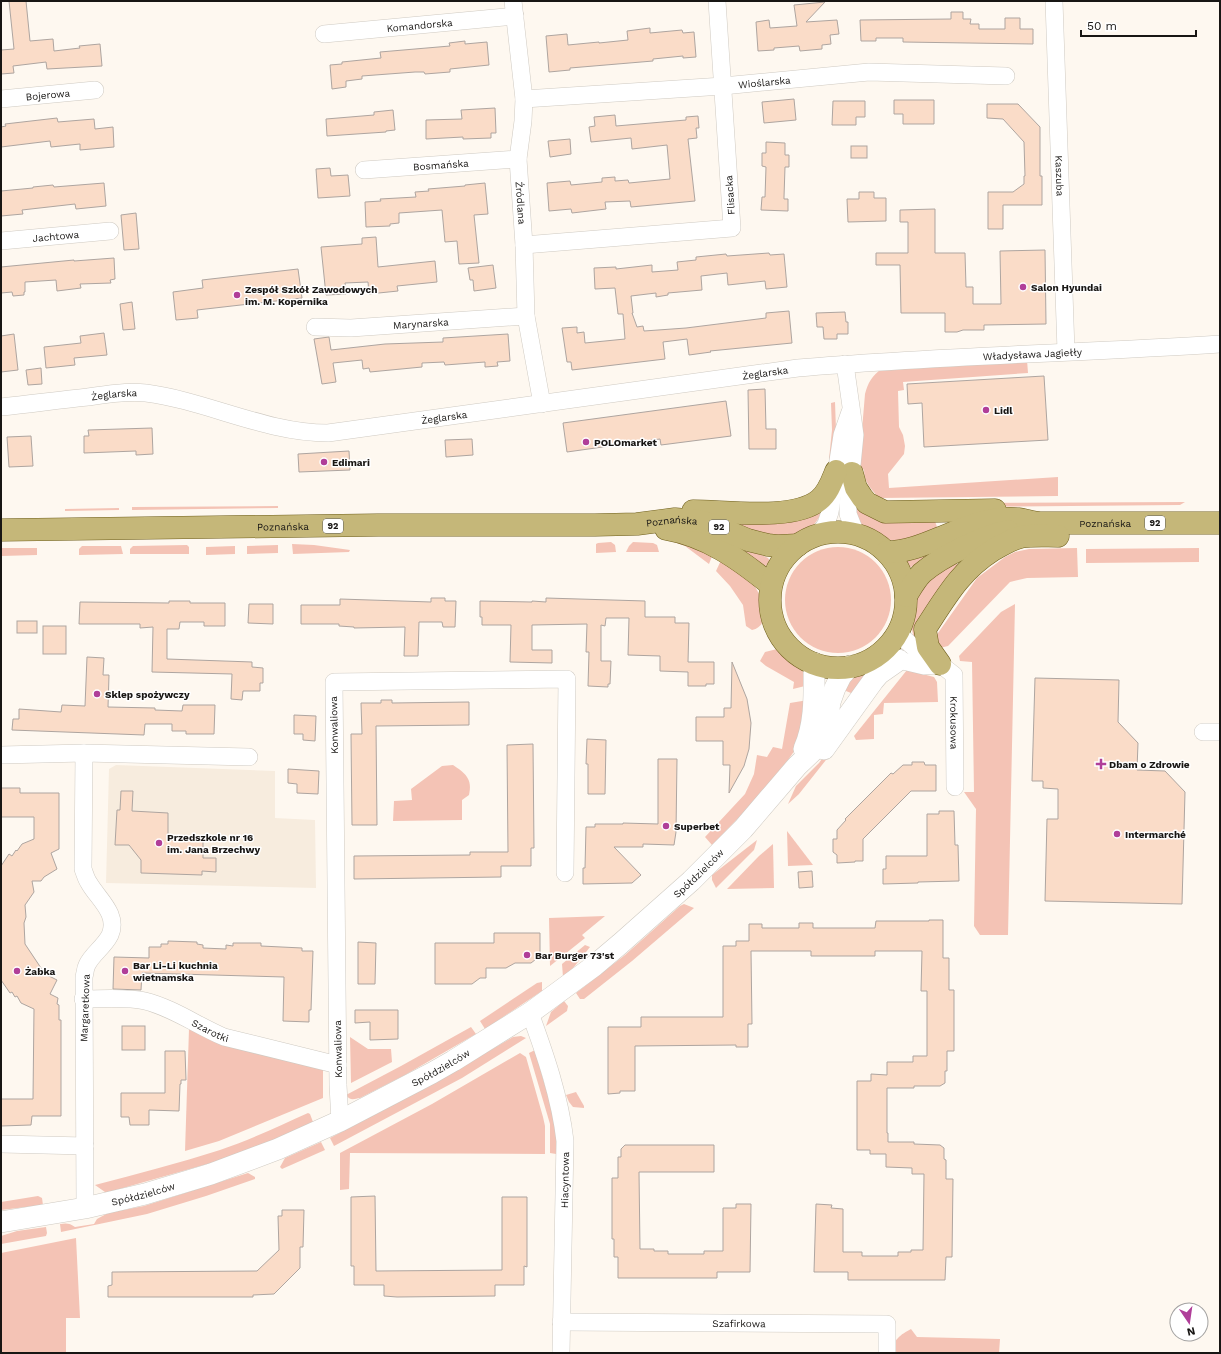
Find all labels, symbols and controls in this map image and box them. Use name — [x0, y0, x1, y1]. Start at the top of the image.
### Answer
scale bar — [1081, 12, 1196, 38]
street label: Komandorska — [386, 16, 453, 34]
text: 50 m — [1087, 19, 1117, 33]
street label: Wioślarska — [738, 74, 791, 90]
street label: Bojerowa — [25, 87, 71, 102]
street label: Kaszuba — [1054, 155, 1066, 197]
street label: Bosmańska — [413, 157, 469, 172]
street label: Flisacka — [723, 175, 737, 215]
street label: Źródlana — [514, 181, 528, 225]
street label: Jachtowa — [32, 228, 80, 244]
marker: Salon Hyundai — [1018, 282, 1028, 292]
place label: Salon Hyundai — [1031, 282, 1102, 293]
place label: Zespół Szkół Zawodowych im. M. Kopernika — [245, 284, 377, 307]
marker: Zespół Szkół Zawodowych im. M. Kopernika — [232, 290, 242, 300]
street label: Marynarska — [393, 316, 449, 331]
street label: Władysława Jagiełły — [983, 346, 1083, 362]
street label: Żeglarska — [741, 364, 789, 381]
street label: Żeglarska — [90, 387, 138, 402]
marker: Lidl — [981, 405, 991, 415]
place label: Lidl — [994, 405, 1013, 416]
street label: Żeglarska — [420, 408, 468, 426]
marker: POLOmarket — [581, 437, 591, 447]
place label: POLOmarket — [594, 437, 657, 448]
marker: Edimari — [319, 457, 329, 467]
place label: Edimari — [332, 457, 370, 468]
street label: Poznańska — [645, 514, 698, 528]
road number: 92 — [1145, 516, 1165, 530]
street label: Poznańska — [1079, 518, 1132, 529]
road number: 92 — [323, 519, 343, 533]
street label: Poznańska — [257, 520, 309, 532]
road number: 92 — [709, 520, 729, 534]
marker: Sklep spożywczy — [92, 689, 102, 699]
place label: Sklep spożywczy — [105, 689, 190, 700]
street label: Konwaliowa — [328, 696, 340, 754]
street label: Krokusowa — [949, 696, 960, 750]
marker: Dbam o Zdrowie — [1096, 759, 1106, 769]
place label: Dbam o Zdrowie — [1109, 759, 1190, 770]
marker: Superbet — [661, 821, 671, 831]
place label: Superbet — [674, 821, 720, 832]
marker: Intermarché — [1112, 829, 1122, 839]
place label: Intermarché — [1125, 829, 1186, 840]
place label: Przedszkole nr 16 im. Jana Brzechwy — [167, 832, 260, 855]
marker: Przedszkole nr 16 im. Jana Brzechwy — [154, 838, 164, 848]
street label: Spółdzielców — [671, 846, 726, 900]
marker: Bar Burger 73'st — [522, 950, 532, 960]
place label: Bar Burger 73'st — [535, 950, 615, 961]
place label: Bar Li-Li kuchnia wietnamska — [133, 960, 218, 983]
marker: Żabka — [12, 966, 22, 976]
place label: Żabka — [25, 966, 56, 977]
marker: Bar Li-Li kuchnia wietnamska — [120, 966, 130, 976]
street label: Margaretkowa — [78, 974, 92, 1042]
street label: Szarotki — [190, 1017, 230, 1043]
street label: Konwaliowa — [332, 1020, 344, 1078]
street label: Spółdzielców — [409, 1046, 472, 1088]
street label: Hiacyntowa — [559, 1151, 571, 1208]
street label: Spółdzielców — [110, 1180, 177, 1207]
north arrow — [1169, 1302, 1209, 1342]
street label: Szafirkowa — [712, 1317, 766, 1329]
text: N — [1186, 1324, 1197, 1339]

